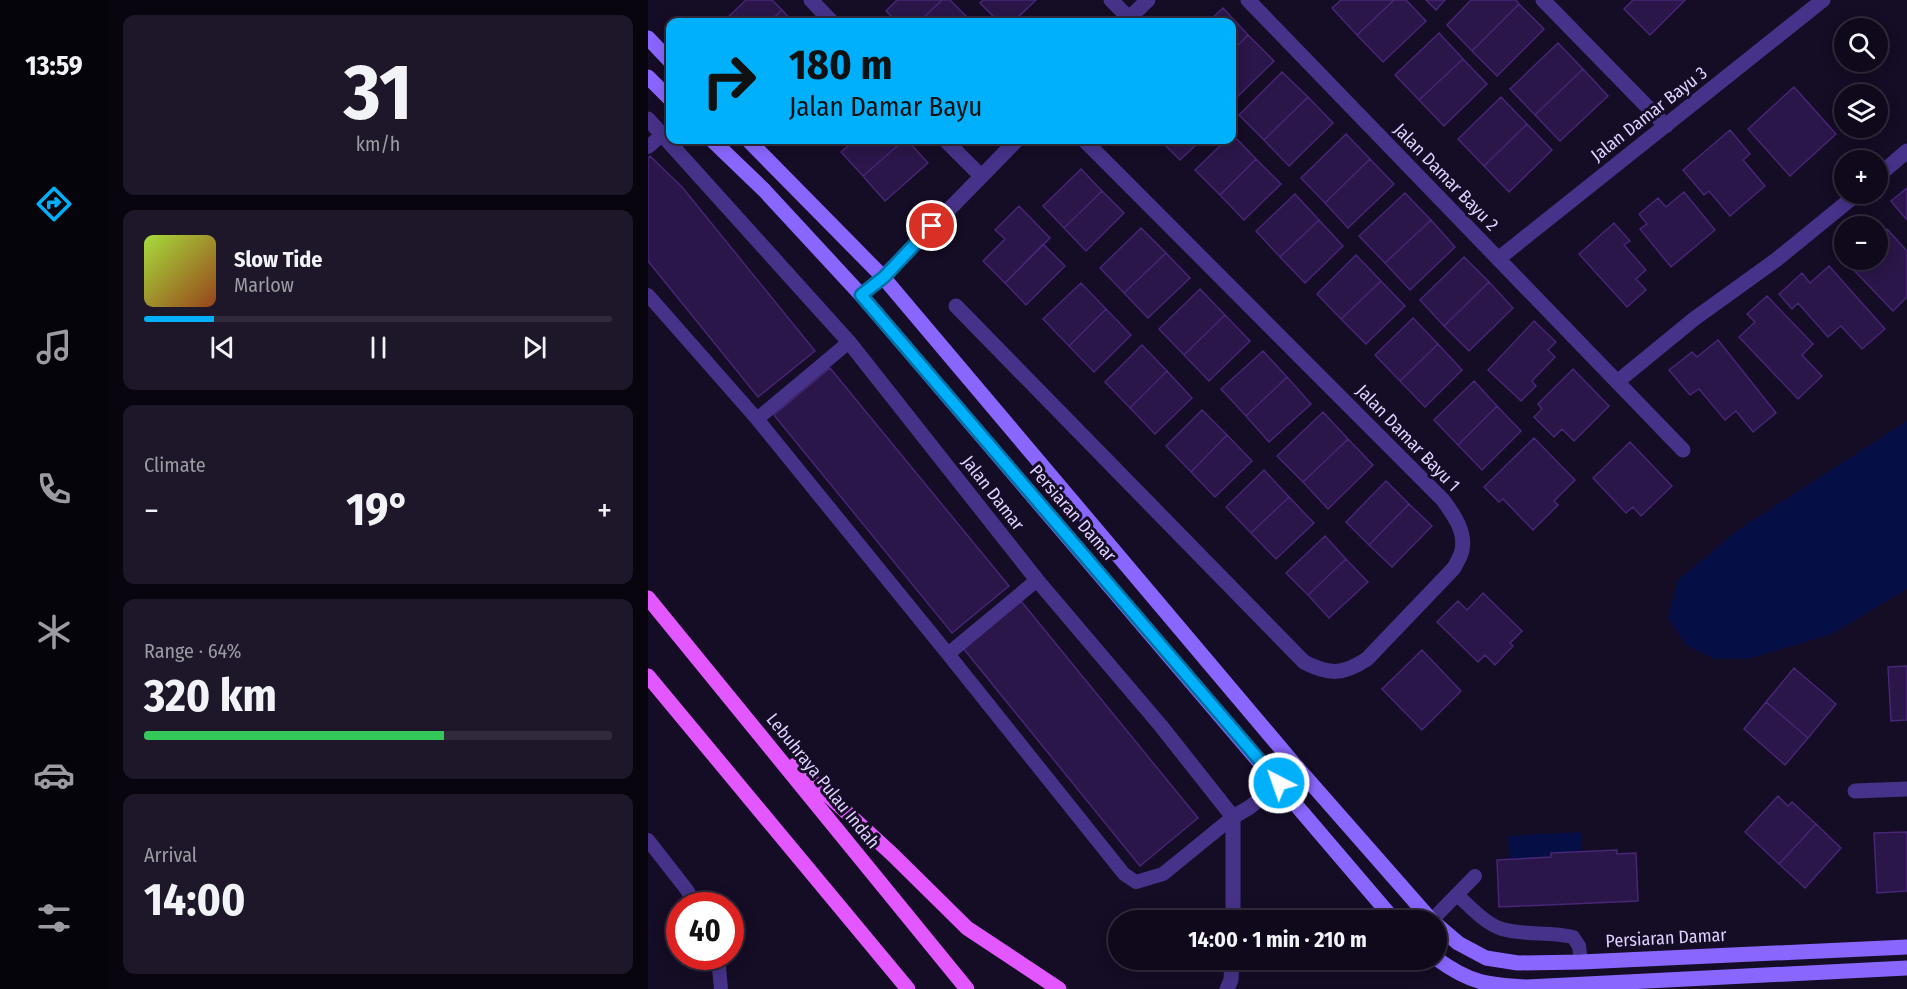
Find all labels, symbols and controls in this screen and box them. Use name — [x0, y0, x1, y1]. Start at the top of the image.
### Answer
map controls — [1834, 18, 1888, 270]
button: search — [1834, 18, 1888, 72]
text: 180 m — [789, 40, 893, 90]
icon: right — [690, 42, 768, 120]
text: 31 — [344, 46, 412, 140]
text: 13:59 — [25, 50, 83, 82]
street label: Jalan Damar Bayu 3 — [1587, 62, 1711, 166]
button: layers — [1834, 84, 1888, 138]
text: Jalan Damar Bayu — [789, 91, 982, 123]
street label: Jalan Damar Bayu 2 — [1389, 119, 1503, 235]
text: km/h — [356, 132, 400, 156]
button: + — [1834, 150, 1888, 204]
icon: directions — [33, 183, 75, 225]
pin — [906, 200, 957, 251]
icon: arrive — [915, 209, 948, 242]
button: − — [1834, 216, 1888, 270]
text: Slow Tide — [234, 246, 322, 273]
text: Marlow — [234, 273, 294, 297]
icon: music — [33, 326, 75, 368]
icon: previous — [206, 331, 239, 364]
icon: pause — [362, 331, 395, 364]
icon: next — [518, 331, 551, 364]
street label: Jalan Damar Bayu 1 — [1351, 380, 1465, 496]
street label: Jalan Damar — [957, 451, 1029, 535]
text: Climate — [144, 453, 206, 477]
street label: Persiaran Damar — [1025, 460, 1122, 566]
icon: phone — [33, 468, 75, 510]
text: 19° — [346, 483, 410, 537]
text: − — [144, 491, 159, 531]
text: + — [597, 491, 612, 531]
icon: climate — [33, 611, 75, 653]
text: Range · 64% — [144, 639, 241, 663]
text: 320 km — [144, 669, 277, 723]
street label: Lebuhraya Pulau Indah — [762, 709, 884, 853]
position arrow — [1247, 751, 1311, 815]
icon: car — [33, 754, 75, 796]
text: Arrival — [144, 843, 197, 867]
text: 14:00 — [144, 873, 246, 927]
speed limit sign: 40 — [666, 892, 744, 970]
icon: filters — [33, 897, 75, 939]
street label: Persiaran Damar — [1605, 924, 1728, 952]
text: 14:00 · 1 min · 210 m — [1188, 926, 1367, 953]

